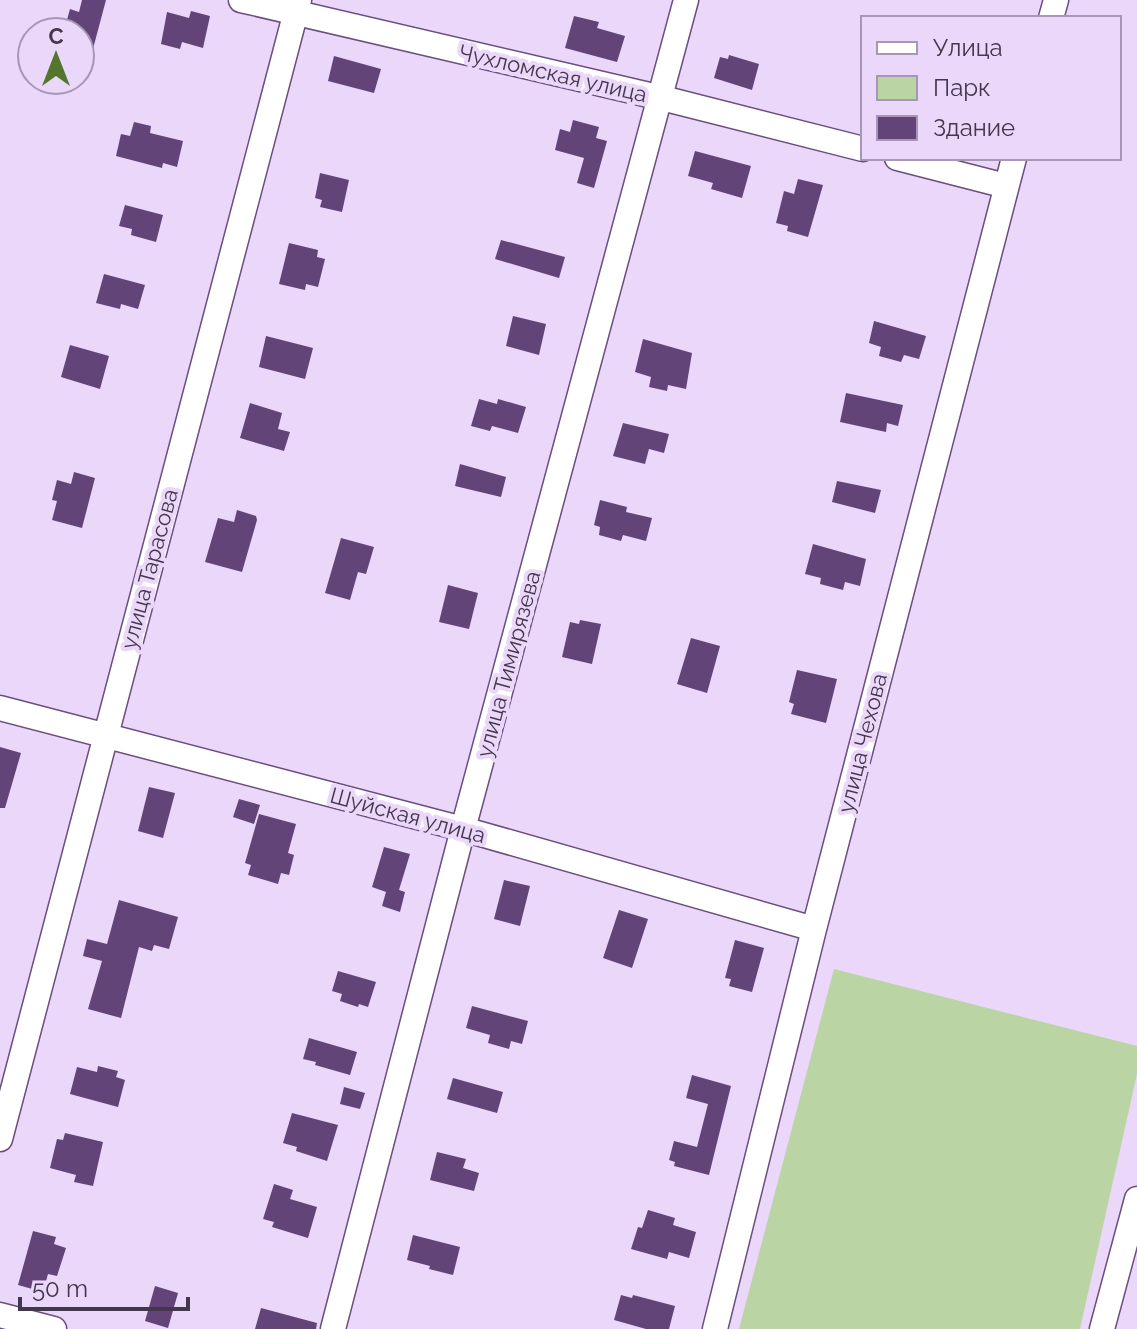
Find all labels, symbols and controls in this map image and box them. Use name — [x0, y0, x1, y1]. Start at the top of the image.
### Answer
north arrow — [16, 16, 96, 96]
legend — [861, 16, 1121, 160]
text: С — [48, 23, 64, 49]
text: Улица — [933, 33, 1003, 62]
street label: Чухломская улица — [456, 39, 650, 107]
text: Парк — [933, 73, 991, 102]
text: Здание — [933, 113, 1015, 142]
street label: улица Тарасова — [115, 486, 183, 652]
street label: улица Тимирязева — [471, 568, 545, 760]
street label: улица Чехова — [832, 671, 892, 815]
street label: Шуйская улица — [327, 782, 489, 848]
scale bar — [20, 1261, 188, 1311]
text: 50 m — [32, 1274, 88, 1303]

